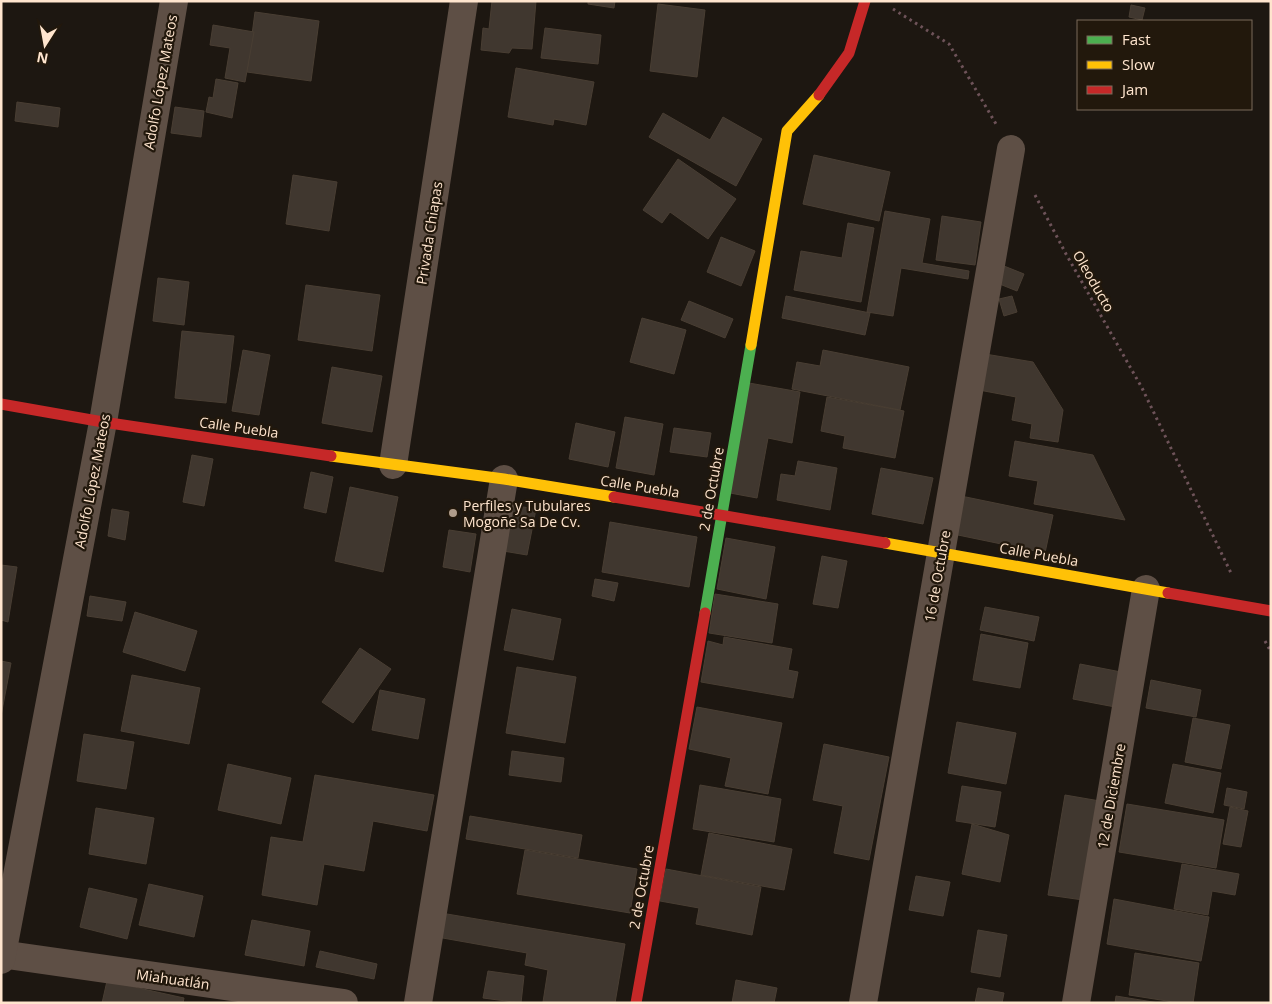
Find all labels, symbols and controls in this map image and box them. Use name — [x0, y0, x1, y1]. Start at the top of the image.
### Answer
street label: Adolfo López Mateos — [139, 13, 181, 151]
north arrow — [20, 20, 70, 70]
legend — [1077, 20, 1252, 110]
text: Fast — [1122, 29, 1151, 49]
text: N — [35, 48, 50, 69]
text: Slow — [1122, 54, 1155, 74]
text: Jam — [1120, 79, 1148, 99]
street label: Privada Chiapas — [411, 180, 447, 286]
street label: Oleoducto — [1069, 247, 1119, 315]
street label: Adolfo López Mateos — [70, 412, 114, 550]
street label: Calle Puebla — [198, 412, 280, 442]
street label: 2 de Octubre — [694, 445, 728, 533]
street label: Calle Puebla — [599, 470, 681, 502]
place label: Perfiles y Tubulares Mogoñe Sa De Cv. — [463, 496, 591, 531]
marker: Perfiles y Tubulares Mogoñe Sa De Cv. — [447, 507, 459, 519]
street label: 16 de Octubre — [920, 528, 954, 623]
street label: Calle Puebla — [998, 538, 1080, 570]
street label: 12 de Diciembre — [1092, 742, 1130, 850]
street label: 2 de Octubre — [624, 843, 658, 931]
street label: Miahuatlán — [135, 964, 211, 994]

